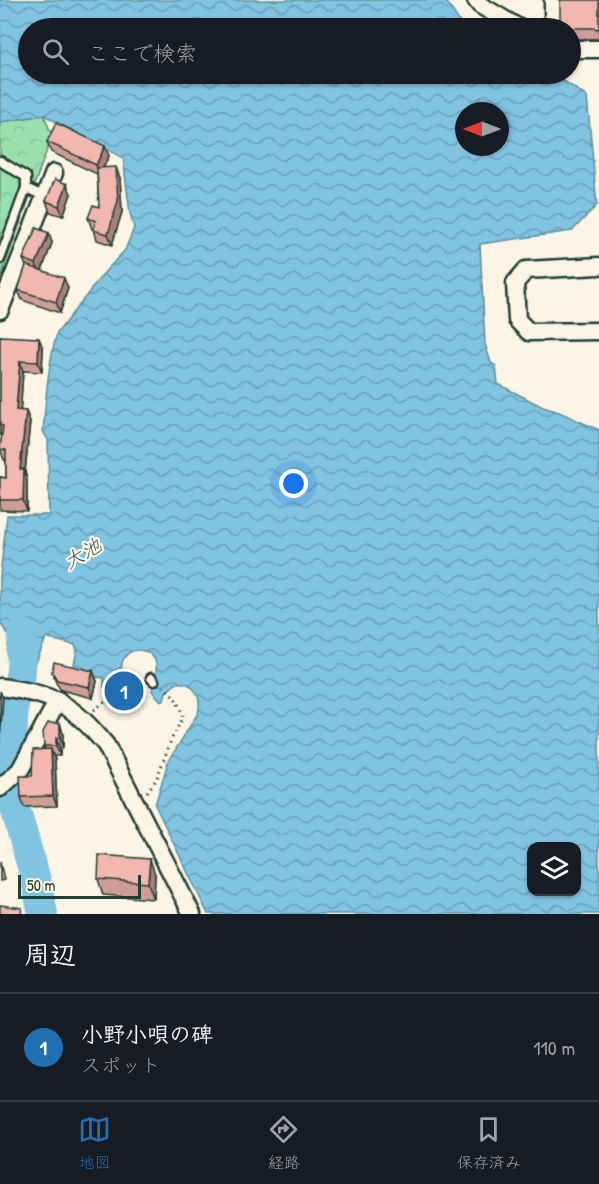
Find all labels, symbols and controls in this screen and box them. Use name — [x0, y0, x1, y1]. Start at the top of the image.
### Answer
search box — [18, 18, 581, 84]
icon: search — [39, 35, 72, 68]
text: ここで検索 — [87, 38, 197, 68]
north arrow — [455, 102, 509, 156]
your location — [279, 469, 308, 498]
water label: 大池 — [58, 531, 107, 575]
pin: 1 — [104, 668, 144, 714]
map controls — [527, 842, 581, 896]
button: layers — [527, 842, 581, 896]
scale bar — [18, 872, 141, 900]
text: 50 m — [27, 874, 56, 896]
text: 周辺 — [24, 937, 76, 972]
text: 小野小唄の碑 — [81, 1019, 213, 1049]
text: 1 — [40, 1034, 47, 1061]
text: 110 m — [533, 1034, 575, 1061]
text: スポット — [81, 1051, 161, 1078]
tab: 地図 — [78, 1113, 111, 1173]
tab: 経路 — [267, 1113, 300, 1173]
tab: 保存済み — [457, 1113, 521, 1173]

